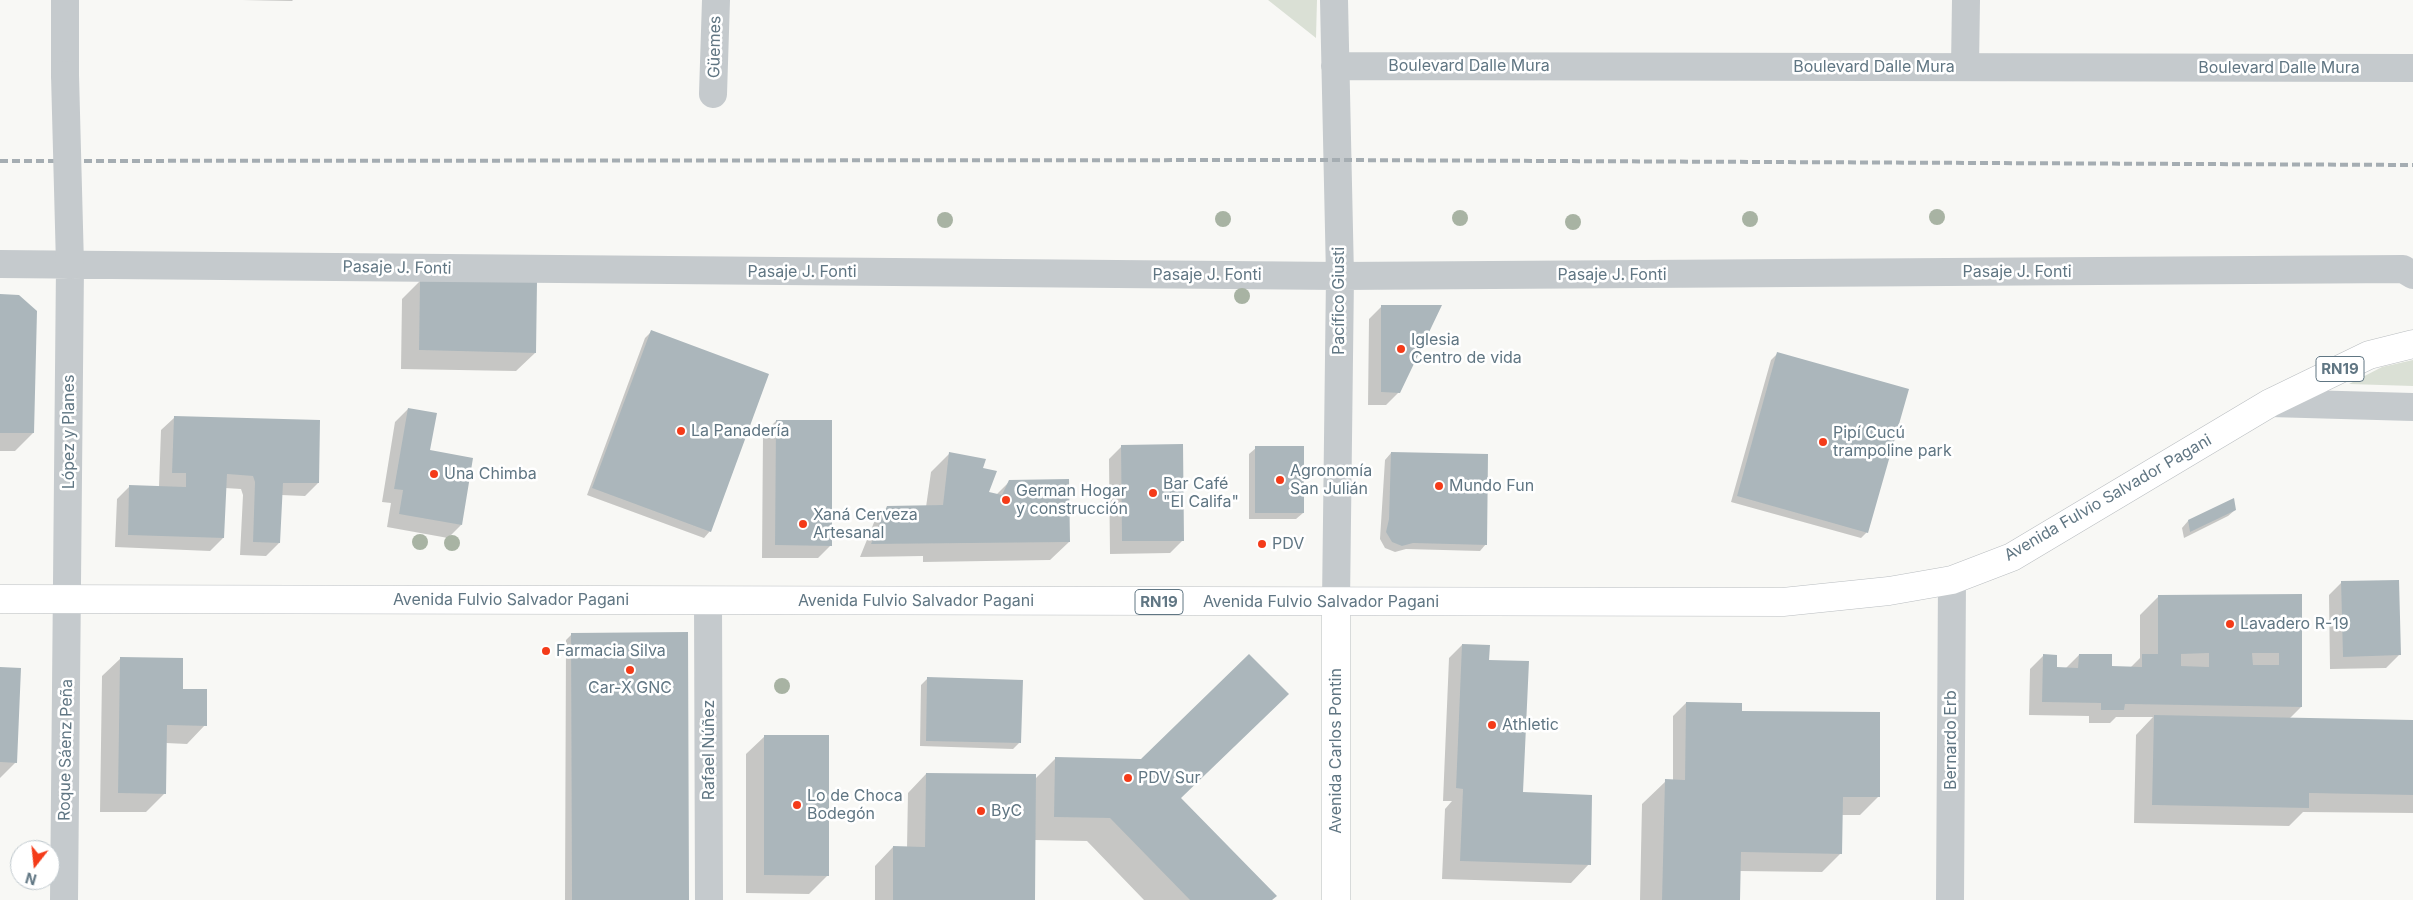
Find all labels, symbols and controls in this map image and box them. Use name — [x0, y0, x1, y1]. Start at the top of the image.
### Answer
street label: Güemes — [705, 16, 725, 78]
street label: Boulevard Dalle Mura — [1388, 56, 1550, 76]
street label: Boulevard Dalle Mura — [1793, 57, 1955, 77]
street label: Boulevard Dalle Mura — [2198, 58, 2360, 78]
street label: Pacífico Giusti — [1329, 247, 1349, 355]
street label: Pasaje J. Fonti — [342, 257, 452, 279]
street label: Pasaje J. Fonti — [747, 262, 857, 282]
street label: Pasaje J. Fonti — [1962, 262, 2072, 282]
street label: Pasaje J. Fonti — [1152, 265, 1262, 285]
street label: Pasaje J. Fonti — [1557, 265, 1667, 285]
place label: Iglesia Centro de vida — [1411, 330, 1522, 368]
marker: Iglesia Centro de vida — [1395, 343, 1407, 355]
road number: RN19 — [2316, 356, 2364, 382]
street label: López y Planes — [59, 375, 79, 489]
place label: La Panadería — [691, 421, 789, 441]
place label: Pipí Cucú trampoline park — [1833, 423, 1952, 461]
marker: La Panadería — [675, 425, 687, 437]
street label: Avenida Fulvio Salvador Pagani — [2001, 431, 2215, 565]
marker: Pipí Cucú trampoline park — [1817, 436, 1829, 448]
place label: Agronomía San Julián — [1290, 461, 1372, 499]
place label: Una Chimba — [444, 464, 537, 484]
marker: Una Chimba — [428, 468, 440, 480]
place label: Bar Café "El Califa" — [1163, 474, 1239, 512]
marker: Agronomía San Julián — [1274, 474, 1286, 486]
place label: Mundo Fun — [1449, 476, 1534, 496]
marker: Mundo Fun — [1433, 480, 1445, 492]
place label: German Hogar y construcción — [1016, 481, 1128, 519]
marker: Bar Café "El Califa" — [1147, 487, 1159, 499]
marker: German Hogar y construcción — [1000, 494, 1012, 506]
place label: Xaná Cerveza Artesanal — [813, 505, 918, 543]
marker: Xaná Cerveza Artesanal — [797, 518, 809, 530]
place label: PDV — [1272, 534, 1304, 554]
marker: PDV — [1256, 538, 1268, 550]
street label: Avenida Fulvio Salvador Pagani — [393, 590, 629, 610]
road number: RN19 — [1135, 590, 1183, 614]
street label: Avenida Fulvio Salvador Pagani — [798, 591, 1034, 611]
street label: Avenida Fulvio Salvador Pagani — [1203, 592, 1439, 612]
place label: Lavadero R-19 — [2240, 614, 2349, 634]
marker: Lavadero R-19 — [2224, 618, 2236, 630]
place label: Farmacia Silva — [556, 641, 666, 661]
marker: Farmacia Silva — [540, 645, 552, 657]
marker: Car-X GNC — [624, 664, 636, 676]
street label: Avenida Carlos Pontin — [1326, 668, 1346, 834]
place label: Car-X GNC — [588, 678, 672, 698]
street label: Roque Sáenz Peña — [55, 679, 77, 821]
street label: Bernardo Erb — [1941, 690, 1961, 790]
street label: Rafael Núñez — [699, 700, 719, 800]
place label: Athletic — [1502, 715, 1559, 735]
marker: Athletic — [1486, 719, 1498, 731]
place label: PDV Sur — [1138, 768, 1201, 788]
marker: PDV Sur — [1122, 772, 1134, 784]
place label: Lo de Choca Bodegón — [807, 786, 903, 824]
marker: Lo de Choca Bodegón — [791, 799, 803, 811]
place label: ByC — [991, 801, 1022, 821]
marker: ByC — [975, 805, 987, 817]
north arrow — [10, 840, 60, 890]
text: N — [24, 869, 38, 889]

